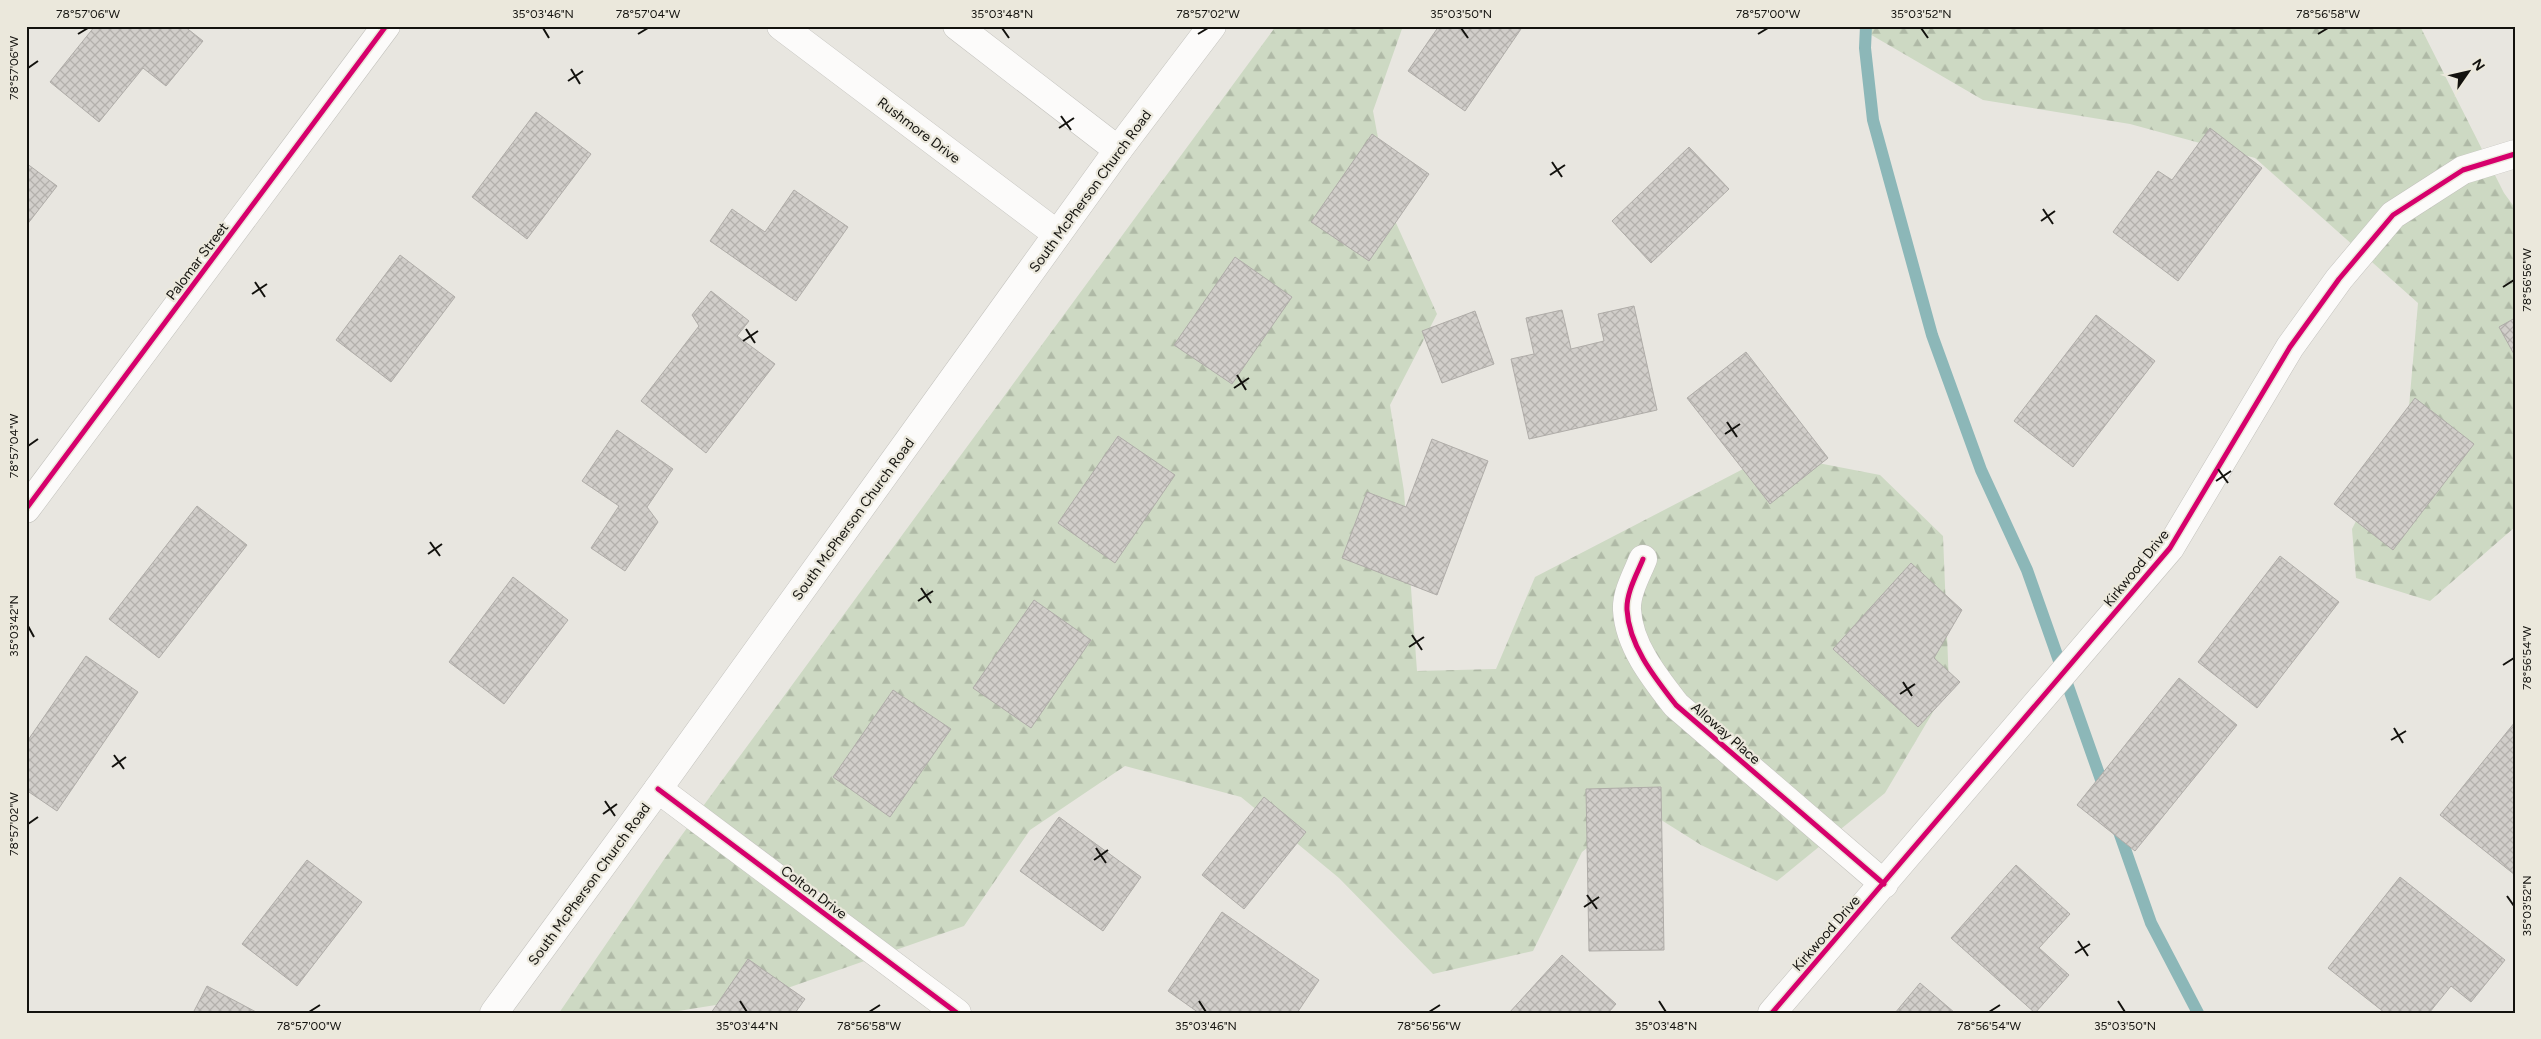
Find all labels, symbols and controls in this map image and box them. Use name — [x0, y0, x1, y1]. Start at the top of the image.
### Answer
text: 78°57'06"W — [56, 7, 120, 21]
text: 35°03'46"N — [512, 7, 574, 21]
text: 78°57'04"W — [616, 7, 681, 21]
text: 35°03'48"N — [971, 7, 1033, 21]
text: 78°57'02"W — [1176, 7, 1240, 21]
text: 35°03'50"N — [1430, 7, 1492, 21]
text: 78°57'00"W — [1736, 7, 1801, 21]
text: 35°03'52"N — [1890, 7, 1952, 21]
text: 78°56'58"W — [2296, 7, 2360, 21]
text: 78°57'06"W — [7, 36, 21, 100]
north arrow — [2444, 48, 2494, 98]
text: N — [2468, 56, 2488, 74]
street label: Rushmore Drive — [874, 94, 964, 167]
street label: South McPherson Church Road — [1026, 107, 1155, 276]
street label: Palomar Street — [163, 219, 232, 303]
text: 78°56'56"W — [2520, 248, 2534, 312]
text: 78°57'04"W — [7, 413, 21, 478]
street label: South McPherson Church Road — [789, 435, 918, 604]
street label: Kirkwood Drive — [2100, 526, 2173, 610]
text: 35°03'42"N — [7, 595, 21, 657]
text: 78°56'54"W — [2520, 625, 2534, 690]
street label: Alloway Place — [1688, 699, 1764, 768]
text: 78°57'02"W — [7, 792, 21, 856]
street label: South McPherson Church Road — [525, 800, 654, 969]
street label: Colton Drive — [777, 862, 850, 923]
text: 35°03'52"N — [2520, 875, 2534, 937]
street label: Kirkwood Drive — [1789, 892, 1864, 975]
text: 78°57'00"W — [277, 1019, 342, 1033]
text: 35°03'44"N — [716, 1019, 778, 1033]
text: 78°56'58"W — [837, 1019, 901, 1033]
text: 35°03'46"N — [1175, 1019, 1237, 1033]
text: 78°56'56"W — [1397, 1019, 1461, 1033]
text: 35°03'48"N — [1635, 1019, 1697, 1033]
text: 78°56'54"W — [1957, 1019, 2022, 1033]
text: 35°03'50"N — [2094, 1019, 2156, 1033]

